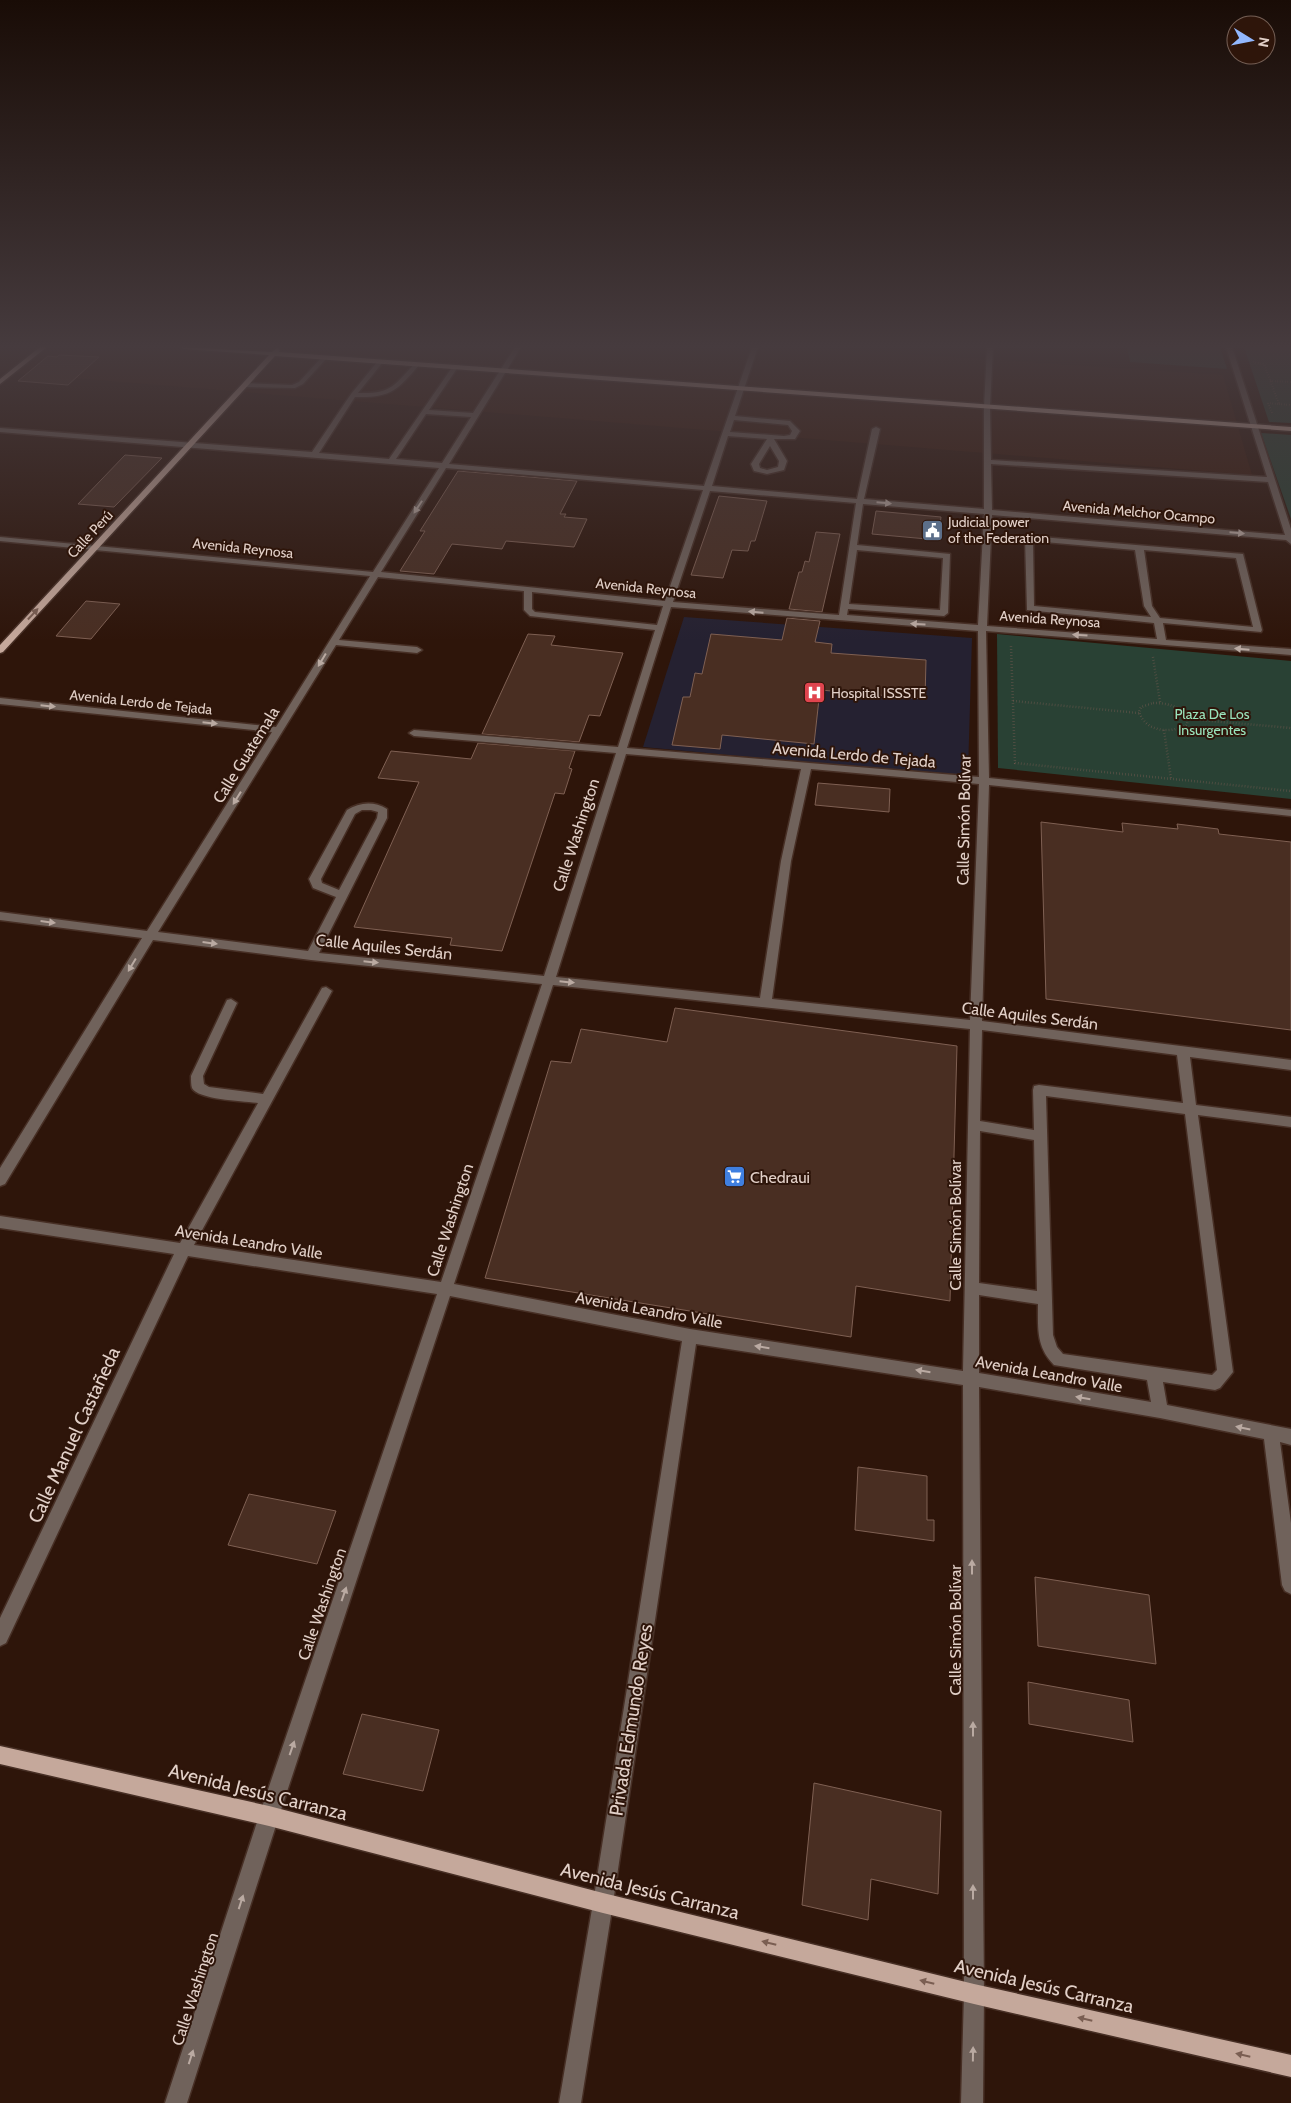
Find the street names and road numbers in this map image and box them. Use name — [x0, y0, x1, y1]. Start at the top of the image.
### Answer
street label: Avenida Melchor Ocampo — [1062, 496, 1216, 528]
street label: Calle Perú — [63, 506, 117, 562]
street label: Avenida Reynosa — [192, 534, 294, 562]
street label: Avenida Reynosa — [595, 574, 697, 602]
street label: Avenida Reynosa — [999, 607, 1101, 632]
street label: Avenida Lerdo de Tejada — [69, 686, 213, 718]
street label: Calle Guatemala — [209, 703, 283, 807]
street label: Avenida Lerdo de Tejada — [772, 738, 937, 772]
street label: Calle Simón Bolívar — [953, 753, 975, 886]
street label: Calle Washington — [549, 776, 603, 894]
street label: Calle Aquiles Serdán — [315, 930, 453, 964]
street label: Calle Aquiles Serdán — [961, 998, 1099, 1034]
street label: Calle Simón Bolívar — [946, 1159, 965, 1290]
street label: Calle Washington — [423, 1161, 477, 1279]
street label: Avenida Leandro Valle — [174, 1221, 324, 1263]
street label: Avenida Leandro Valle — [574, 1288, 724, 1332]
street label: Calle Manuel Castañeda — [23, 1343, 125, 1527]
street label: Avenida Leandro Valle — [974, 1352, 1124, 1396]
street label: Calle Washington — [294, 1545, 350, 1663]
street label: Calle Simón Bolívar — [946, 1564, 965, 1695]
street label: Privada Edmundo Reyes — [604, 1622, 658, 1818]
street label: Avenida Jesús Carranza — [166, 1759, 350, 1825]
street label: Avenida Jesús Carranza — [558, 1858, 742, 1924]
street label: Calle Washington — [168, 1930, 222, 2048]
street label: Avenida Jesús Carranza — [952, 1954, 1136, 2018]

